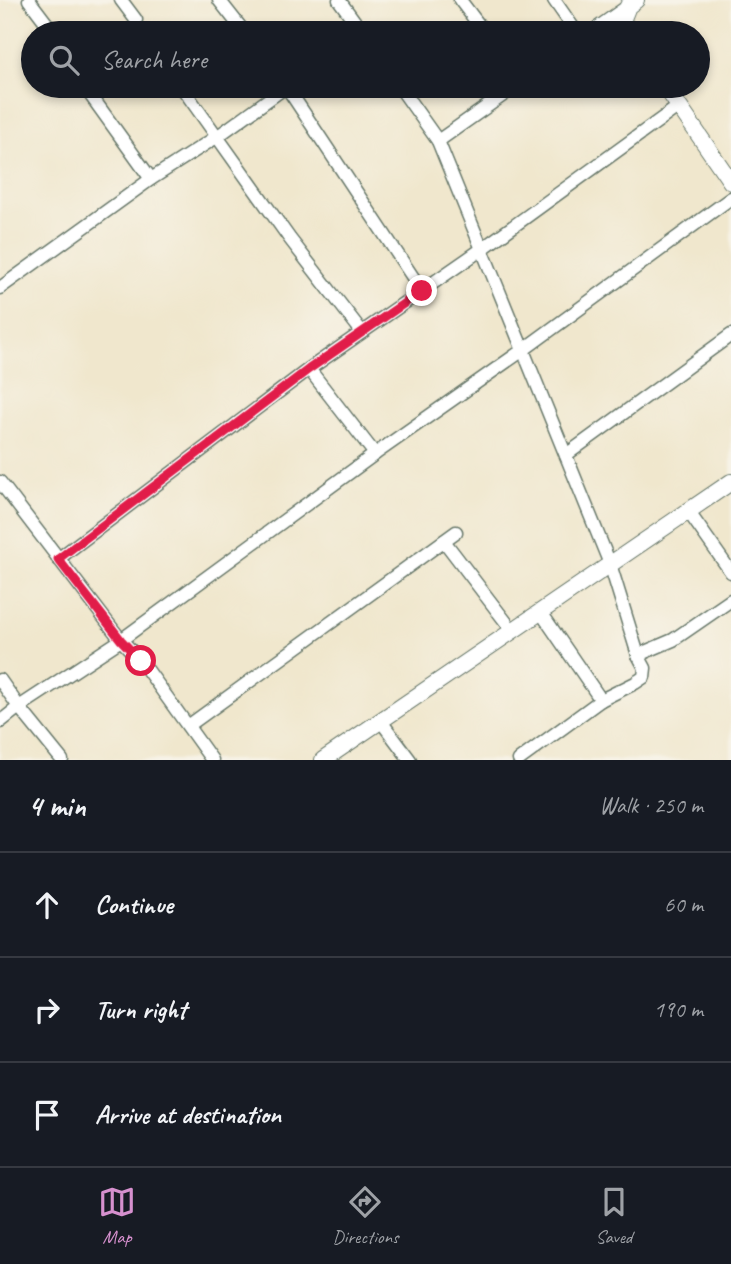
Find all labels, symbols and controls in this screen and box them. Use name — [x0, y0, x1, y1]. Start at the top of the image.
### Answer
search box — [21, 21, 710, 98]
icon: search — [45, 41, 83, 79]
text: Search here — [101, 43, 207, 76]
route end — [406, 275, 437, 306]
route start — [125, 645, 156, 676]
text: 4 min — [28, 787, 85, 825]
text: Walk · 250 m — [599, 791, 703, 820]
icon: ahead — [28, 886, 66, 924]
text: Continue — [95, 888, 173, 921]
text: 60 m — [664, 890, 703, 919]
icon: right — [28, 991, 66, 1029]
text: Turn right — [95, 993, 186, 1026]
text: 190 m — [654, 995, 703, 1024]
icon: arrive — [28, 1096, 66, 1134]
text: Arrive at destination — [95, 1098, 281, 1131]
tab: Map — [98, 1183, 136, 1249]
tab: Directions — [332, 1183, 399, 1249]
tab: Saved — [595, 1183, 633, 1249]

